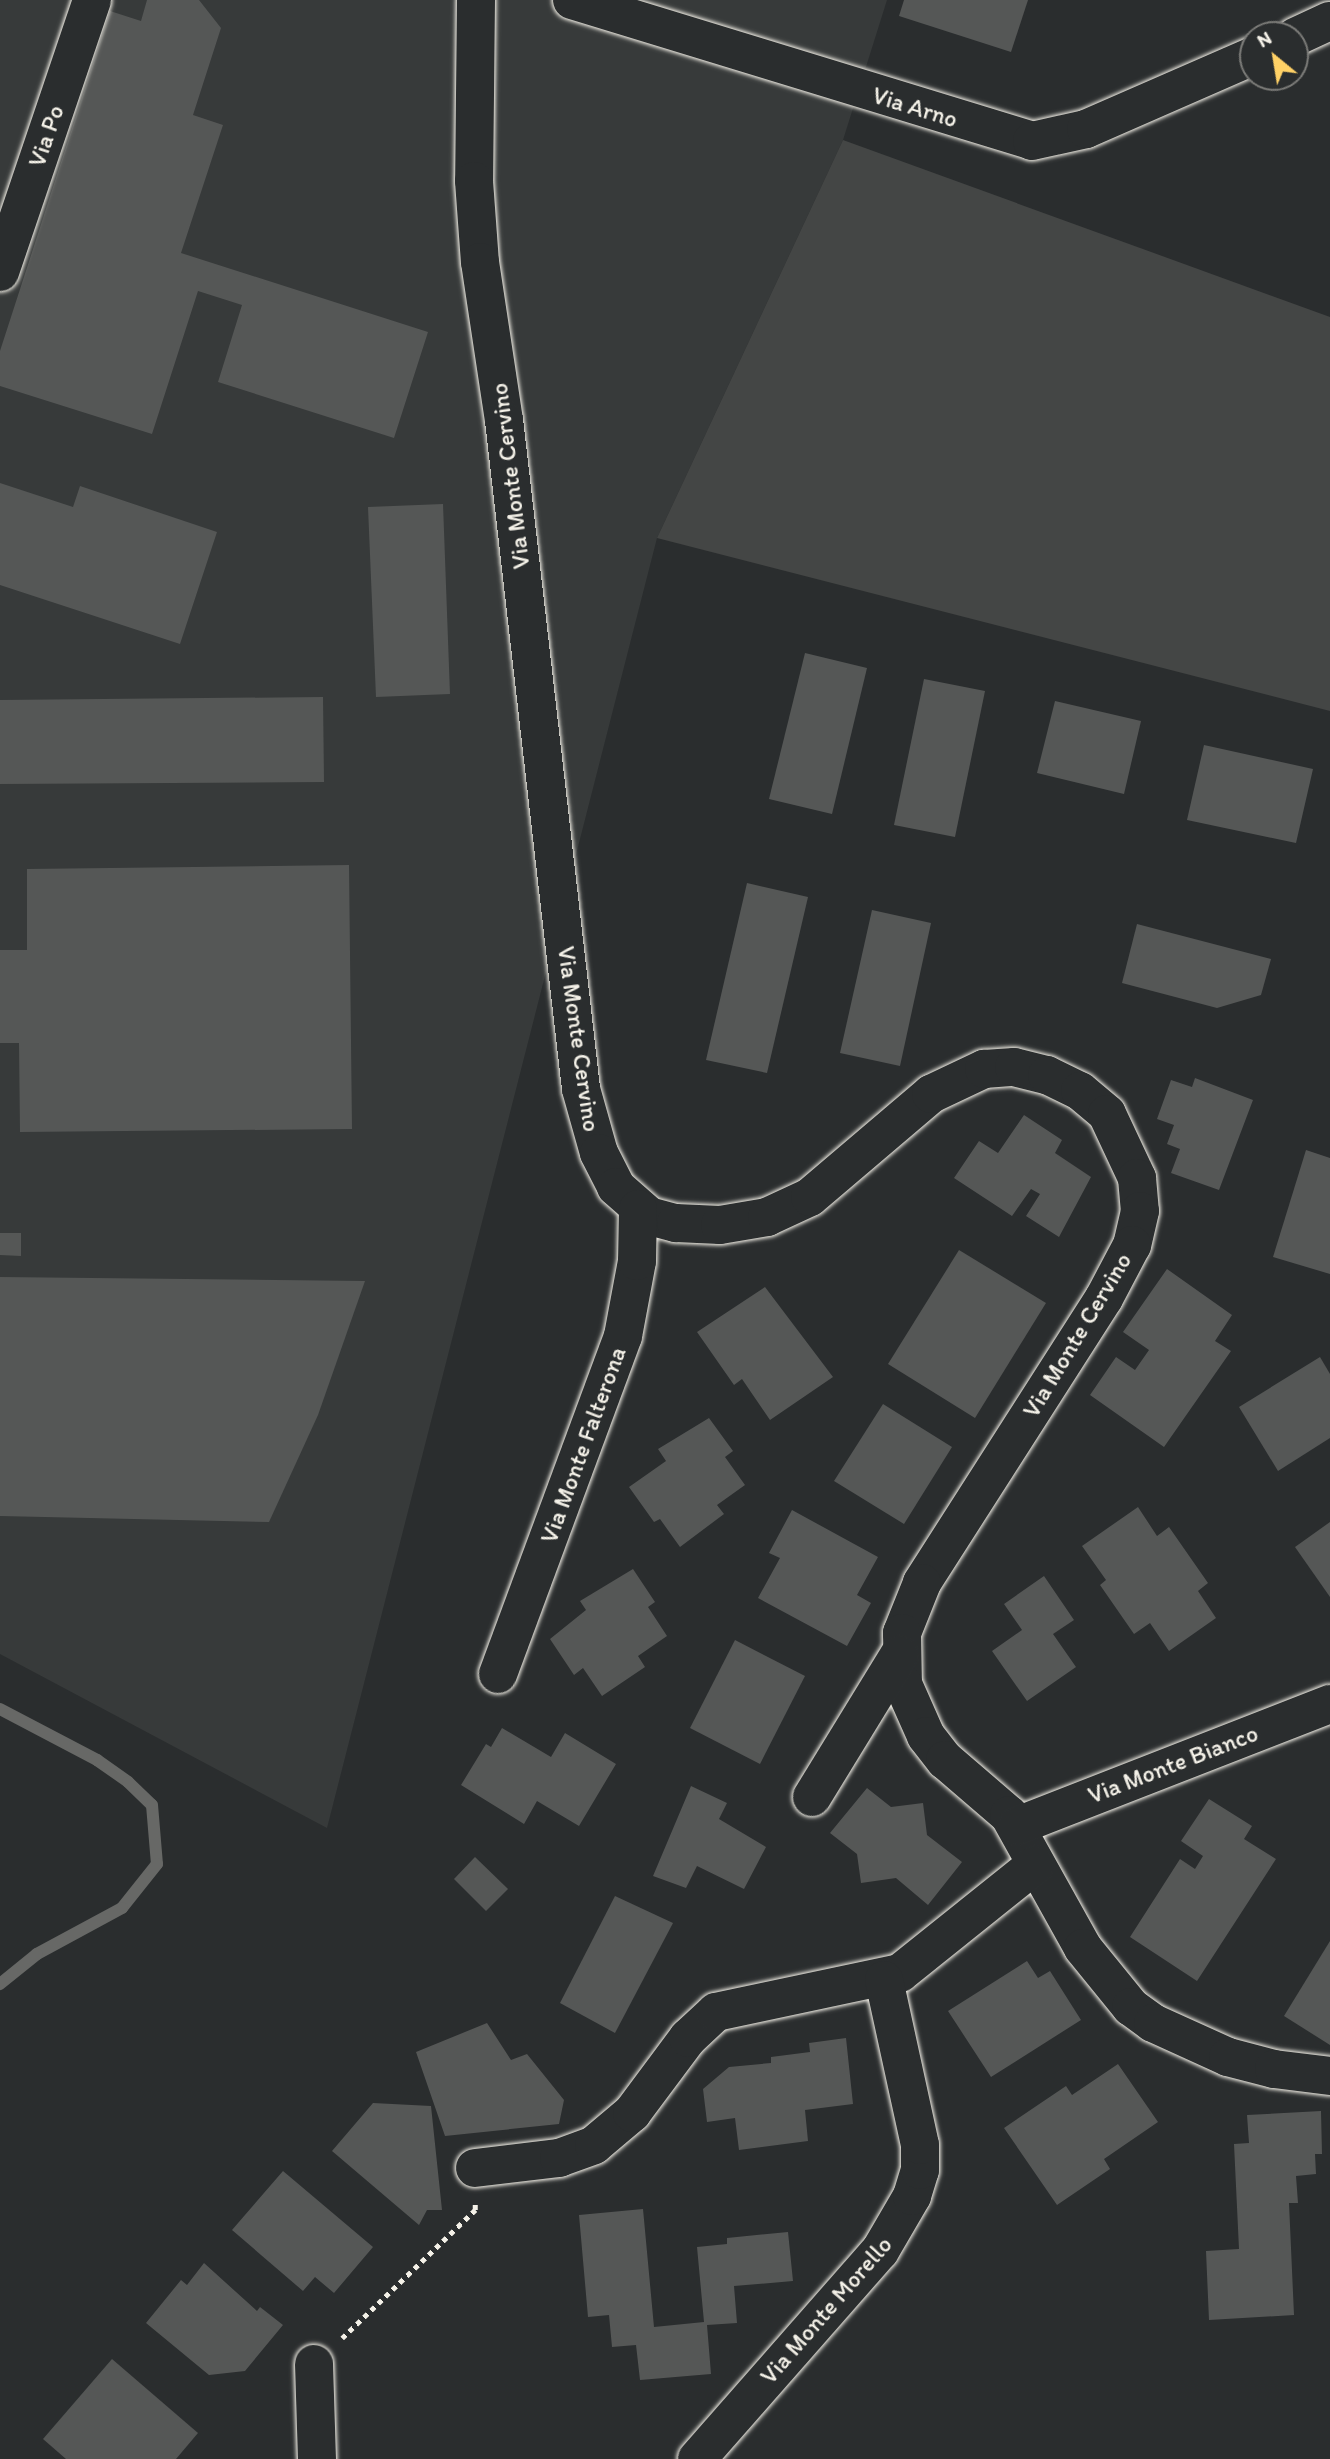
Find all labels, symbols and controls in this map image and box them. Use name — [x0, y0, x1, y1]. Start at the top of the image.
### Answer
north arrow — [1239, 21, 1309, 91]
text: N — [1253, 26, 1276, 52]
street label: Via Arno — [869, 80, 961, 134]
street label: Via Po — [22, 102, 70, 170]
street label: Via Monte Cervino — [484, 381, 536, 571]
street label: Via Monte Cervino — [552, 944, 606, 1134]
street label: Via Monte Cervino — [1016, 1247, 1138, 1423]
street label: Via Monte Falterona — [534, 1343, 632, 1547]
street label: Via Monte Bianco — [1085, 1719, 1261, 1809]
street label: Via Monte Morello — [754, 2230, 898, 2390]

